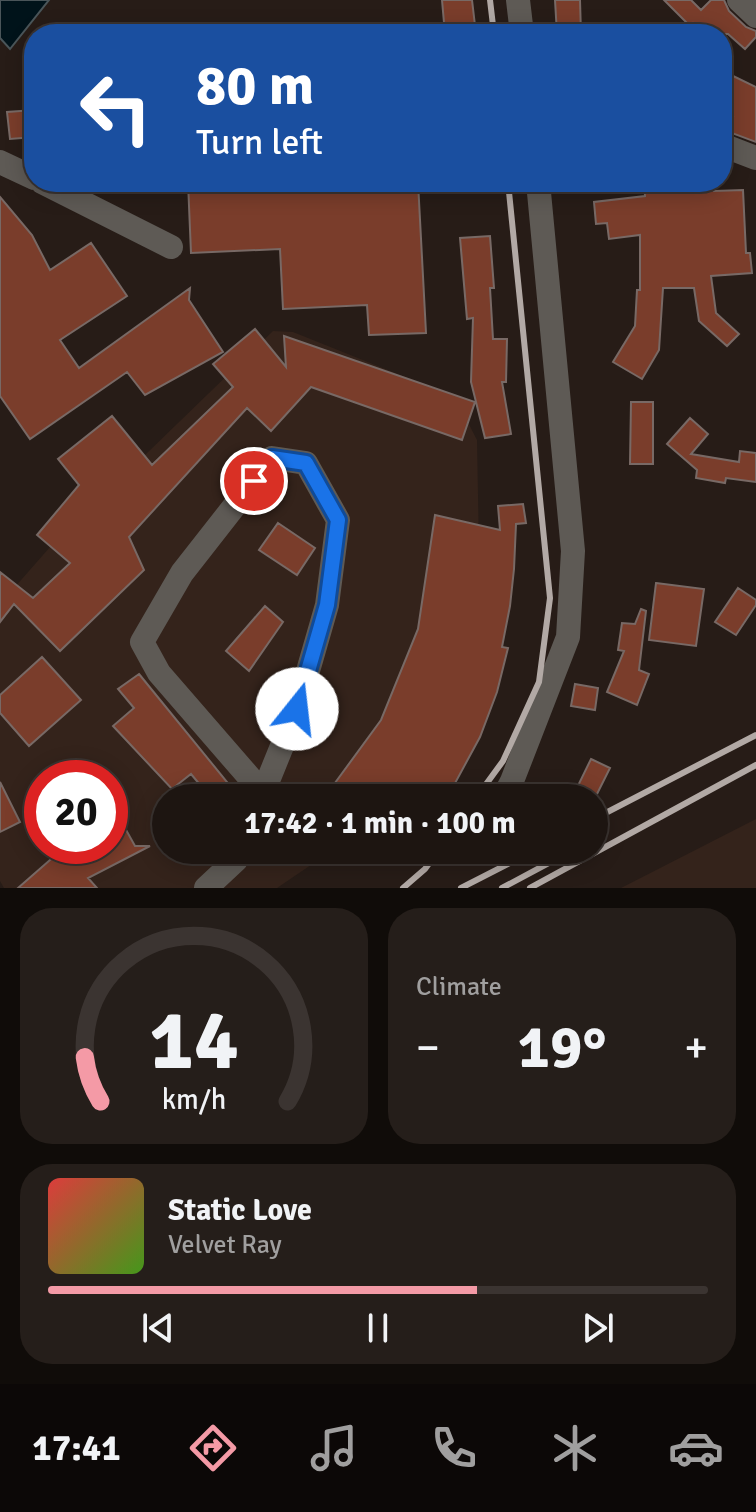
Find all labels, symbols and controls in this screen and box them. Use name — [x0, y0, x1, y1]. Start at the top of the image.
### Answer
text: 80 m — [196, 51, 314, 120]
icon: left — [64, 56, 168, 160]
text: Turn left — [196, 120, 323, 165]
pin — [220, 447, 288, 515]
icon: arrive — [232, 459, 276, 503]
position arrow — [255, 667, 339, 751]
speed limit sign: 20 — [24, 760, 128, 864]
text: 17:42 · 1 min · 100 m — [244, 805, 516, 842]
text: Climate — [416, 971, 502, 1003]
text: 14 — [149, 990, 239, 1092]
text: 19° — [518, 1011, 606, 1085]
text: − — [416, 1021, 440, 1075]
text: + — [684, 1021, 708, 1075]
text: km/h — [162, 1082, 226, 1117]
text: Static Love — [168, 1192, 312, 1229]
text: Velvet Ray — [168, 1229, 282, 1261]
icon: previous — [136, 1306, 180, 1350]
icon: pause — [356, 1306, 400, 1350]
icon: next — [576, 1306, 620, 1350]
icon: directions — [185, 1420, 241, 1476]
icon: music — [306, 1420, 362, 1476]
icon: phone — [426, 1420, 482, 1476]
icon: climate — [547, 1420, 603, 1476]
icon: car — [668, 1420, 724, 1476]
text: 17:41 — [32, 1426, 121, 1471]

